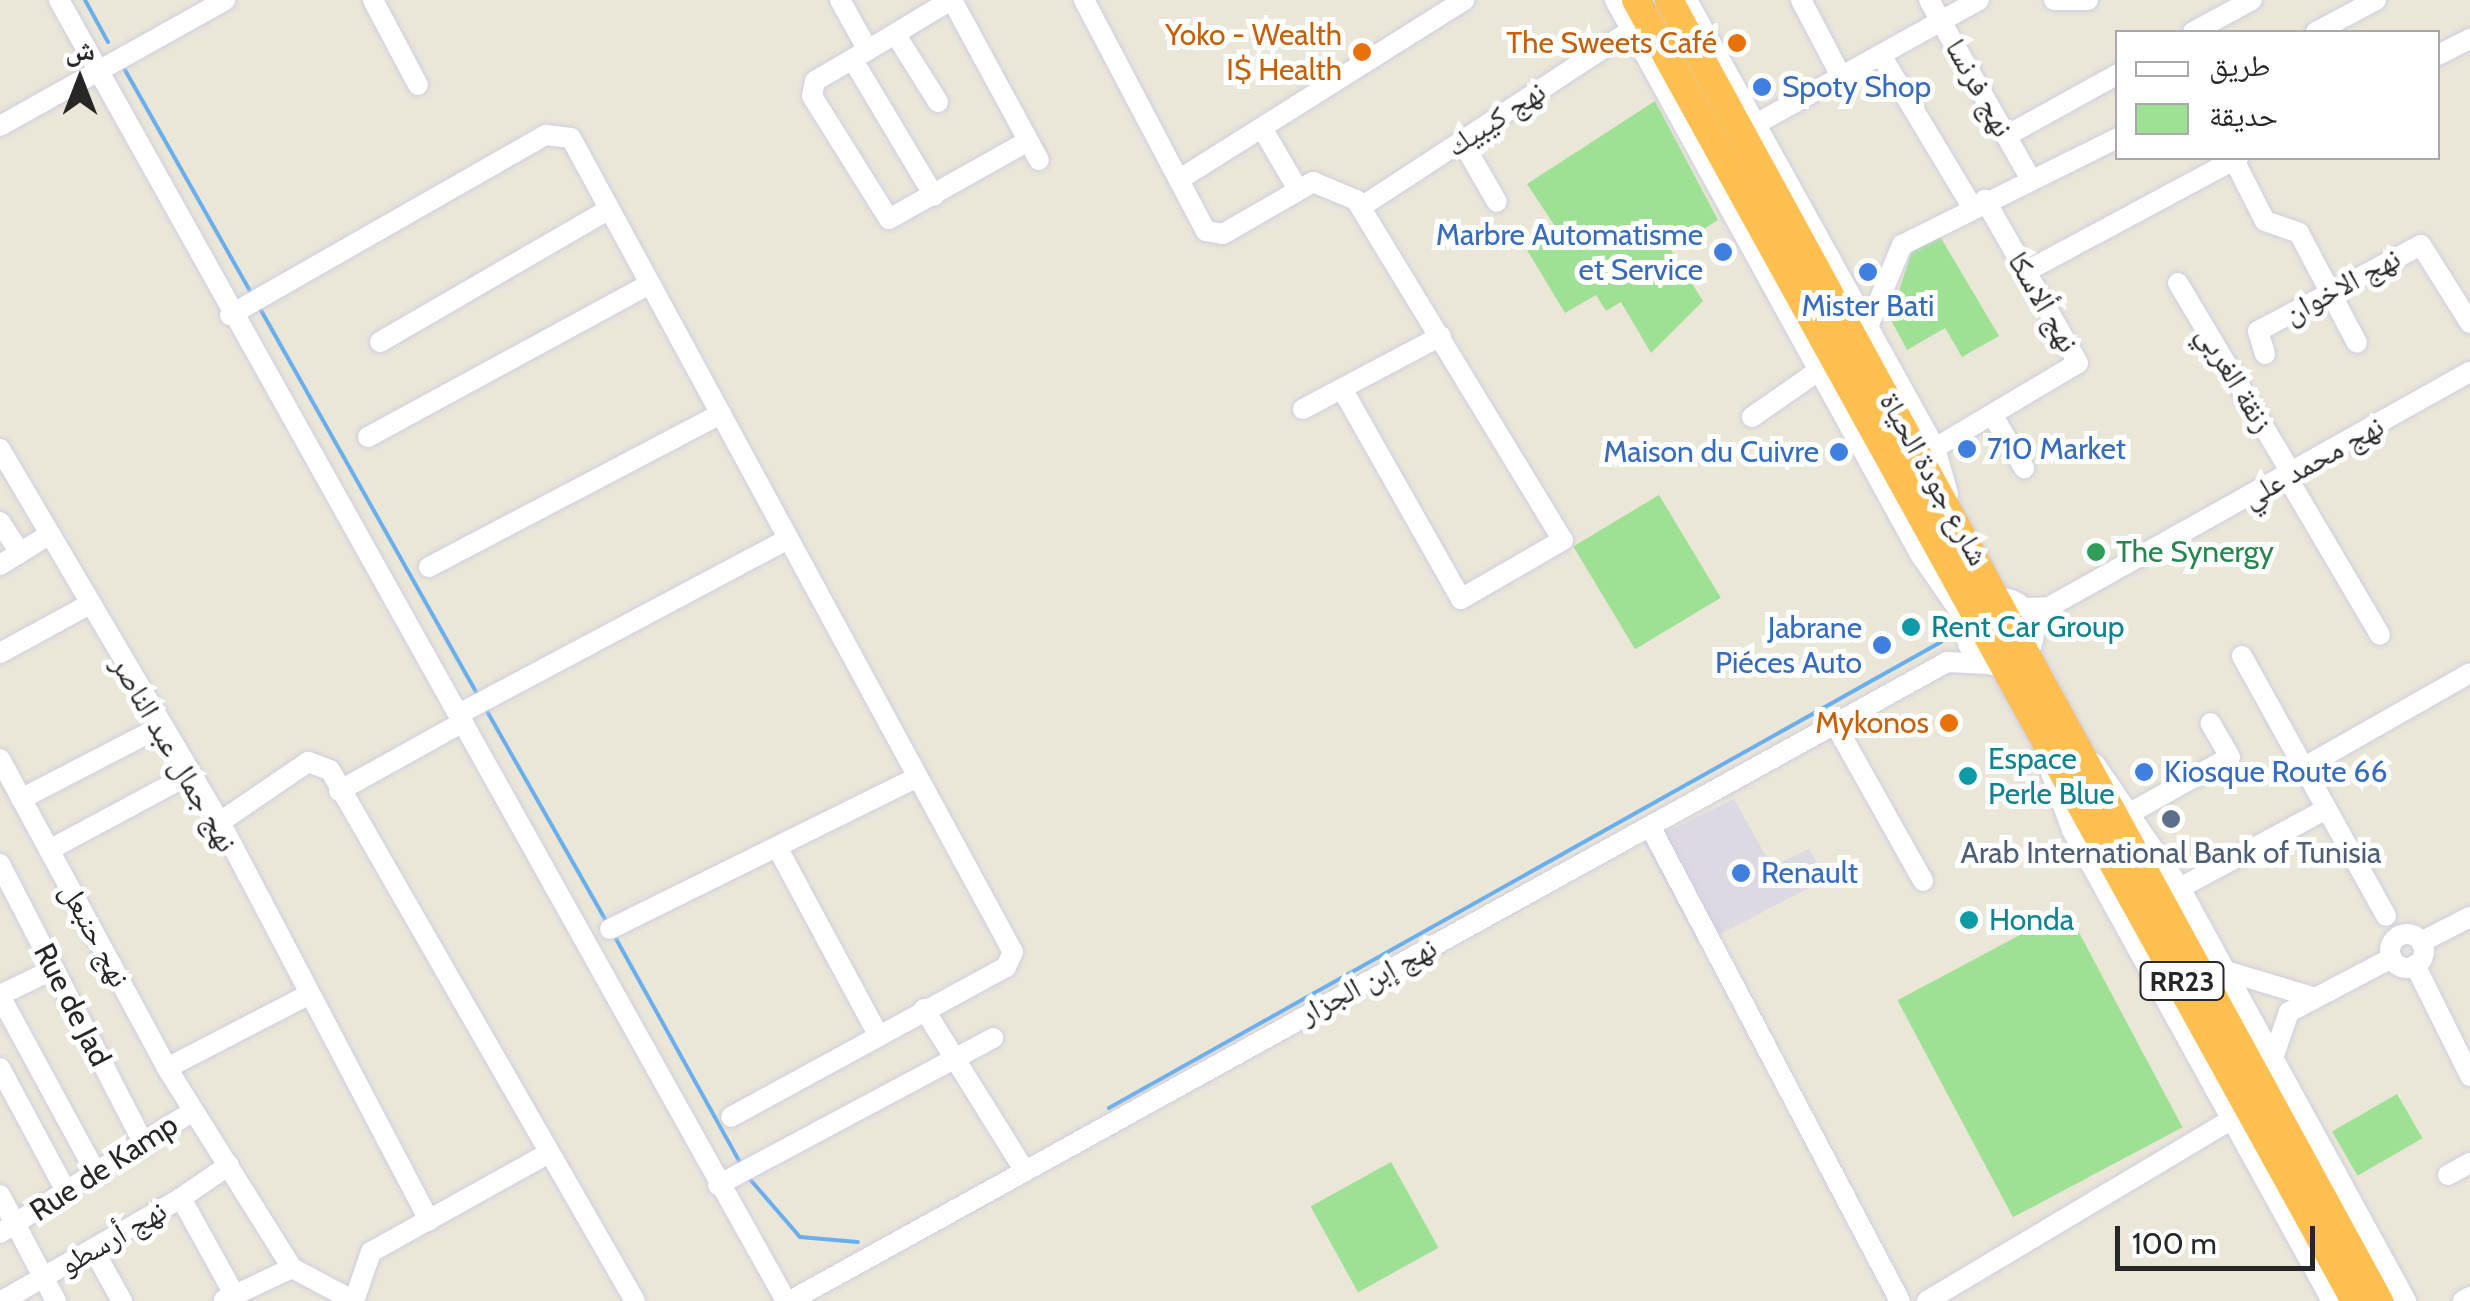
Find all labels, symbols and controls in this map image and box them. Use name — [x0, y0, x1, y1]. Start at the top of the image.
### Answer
place label: Yoko - Wealth I$ Health — [1165, 17, 1342, 88]
place label: The Sweets Café — [1506, 25, 1717, 61]
north arrow — [30, 30, 130, 130]
legend — [2115, 30, 2440, 160]
marker: The Sweets Café — [1726, 32, 1748, 54]
text: ش — [65, 33, 95, 67]
street label: نهج فرنسا — [1937, 33, 2021, 143]
marker: Yoko - Wealth I$ Health — [1351, 41, 1373, 63]
text: طريق — [2209, 47, 2270, 84]
place label: Spoty Shop — [1782, 69, 1931, 105]
street label: نهج كيبيك — [1440, 74, 1552, 164]
marker: Spoty Shop — [1751, 76, 1773, 98]
text: حديقة — [2209, 97, 2278, 134]
place label: Marbre Automatisme et Service — [1436, 217, 1703, 288]
street label: نهج الاخوان — [2278, 240, 2406, 332]
marker: Marbre Automatisme et Service — [1712, 241, 1734, 263]
street label: نهج ألاسكا — [2000, 245, 2086, 359]
marker: Mister Bati — [1857, 261, 1879, 283]
place label: Mister Bati — [1802, 288, 1934, 324]
street label: زنقة الغربي — [2189, 319, 2281, 439]
street label: شارع جودة الحياة — [1872, 386, 1996, 572]
street label: نهج محمد علي — [2236, 408, 2390, 516]
place label: 710 Market — [1987, 431, 2126, 467]
place label: Maison du Cuivre — [1603, 434, 1819, 470]
marker: 710 Market — [1956, 438, 1978, 460]
marker: Maison du Cuivre — [1828, 441, 1850, 463]
place label: The Synergy — [2116, 534, 2274, 570]
marker: The Synergy — [2085, 541, 2107, 563]
place label: Rent Car Group — [1931, 609, 2124, 645]
place label: Jabrane Piéces Auto — [1715, 610, 1862, 680]
marker: Rent Car Group — [1900, 616, 1922, 638]
marker: Jabrane Piéces Auto — [1871, 634, 1893, 656]
street label: نهج جمال عبد الناصر — [103, 650, 245, 858]
place label: Mykonos — [1815, 705, 1929, 741]
marker: Mykonos — [1938, 712, 1960, 734]
place label: Espace Perle Blue — [1988, 741, 2115, 812]
place label: Kiosque Route 66 — [2164, 754, 2387, 790]
marker: Kiosque Route 66 — [2133, 761, 2155, 783]
marker: Espace Perle Blue — [1957, 765, 1979, 787]
marker: Arab International Bank of Tunisia — [2160, 808, 2182, 830]
place label: Arab International Bank of Tunisia — [1961, 835, 2381, 871]
place label: Renault — [1761, 855, 1858, 891]
marker: Renault — [1730, 862, 1752, 884]
street label: نهج حنبعل — [53, 877, 137, 993]
place label: Honda — [1989, 902, 2074, 938]
marker: Honda — [1958, 909, 1980, 931]
street label: نهج إبن الجزار — [1293, 930, 1443, 1032]
street label: Rue de Jad — [26, 938, 118, 1072]
road number: RR23 — [2140, 958, 2224, 1004]
street label: Rue de Kamp — [23, 1107, 185, 1229]
street label: نهج أرسطو — [53, 1193, 173, 1283]
scale bar — [2120, 1206, 2320, 1268]
text: 100 m — [2132, 1225, 2217, 1262]

